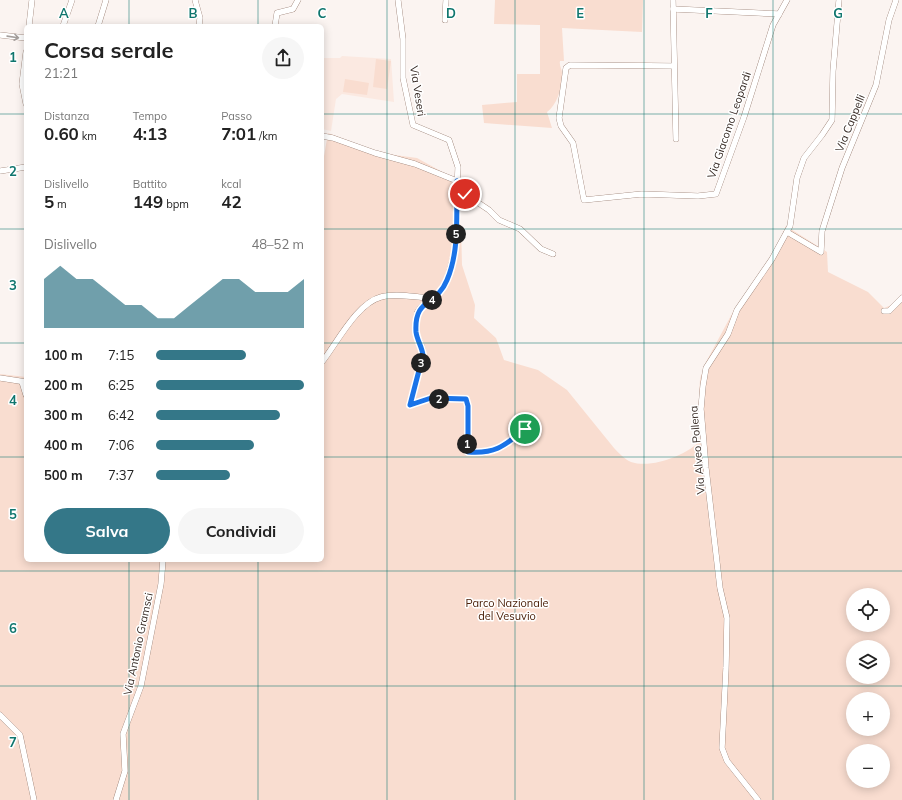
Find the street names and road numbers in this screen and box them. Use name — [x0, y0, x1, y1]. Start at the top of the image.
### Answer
street label: Via Veseri — [407, 65, 429, 117]
street label: Via Giacomo Leopardi — [704, 70, 754, 180]
street label: Via Cappelli — [832, 92, 868, 154]
street label: Via Alveo Pollena — [686, 405, 708, 495]
street label: Via Antonio Gramsci — [120, 592, 156, 696]

